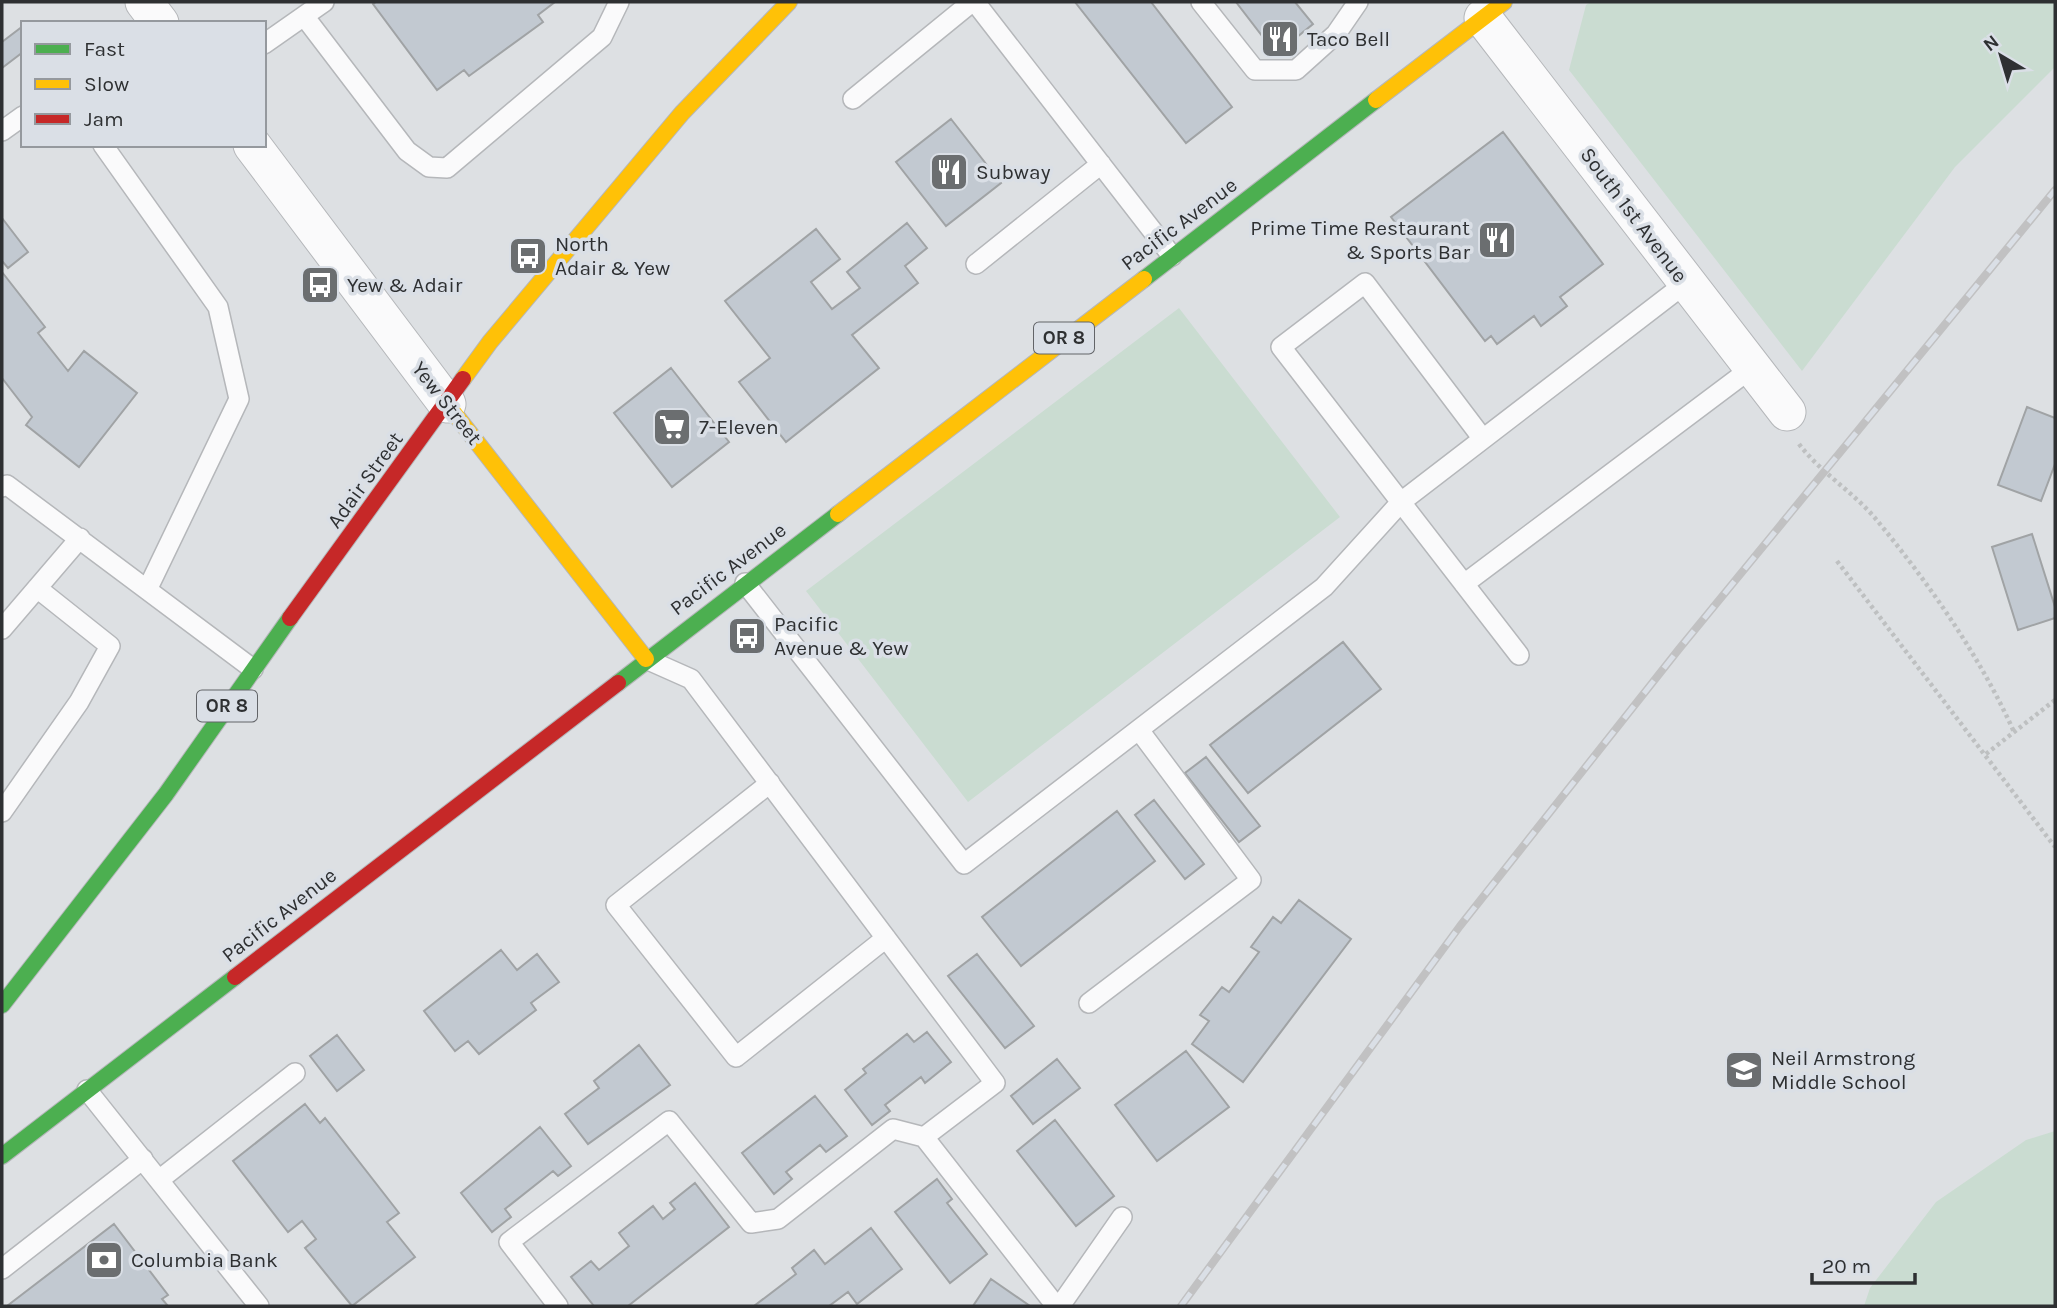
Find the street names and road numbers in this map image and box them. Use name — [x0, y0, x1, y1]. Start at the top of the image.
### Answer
street label: South 1st Avenue — [1576, 143, 1692, 287]
street label: Pacific Avenue — [1116, 173, 1242, 275]
road number: OR 8 — [1034, 322, 1094, 354]
street label: Yew Street — [407, 357, 487, 449]
street label: Adair Street — [322, 427, 408, 533]
street label: Pacific Avenue — [665, 518, 791, 620]
road number: OR 8 — [197, 691, 257, 722]
street label: Pacific Avenue — [217, 863, 341, 967]

